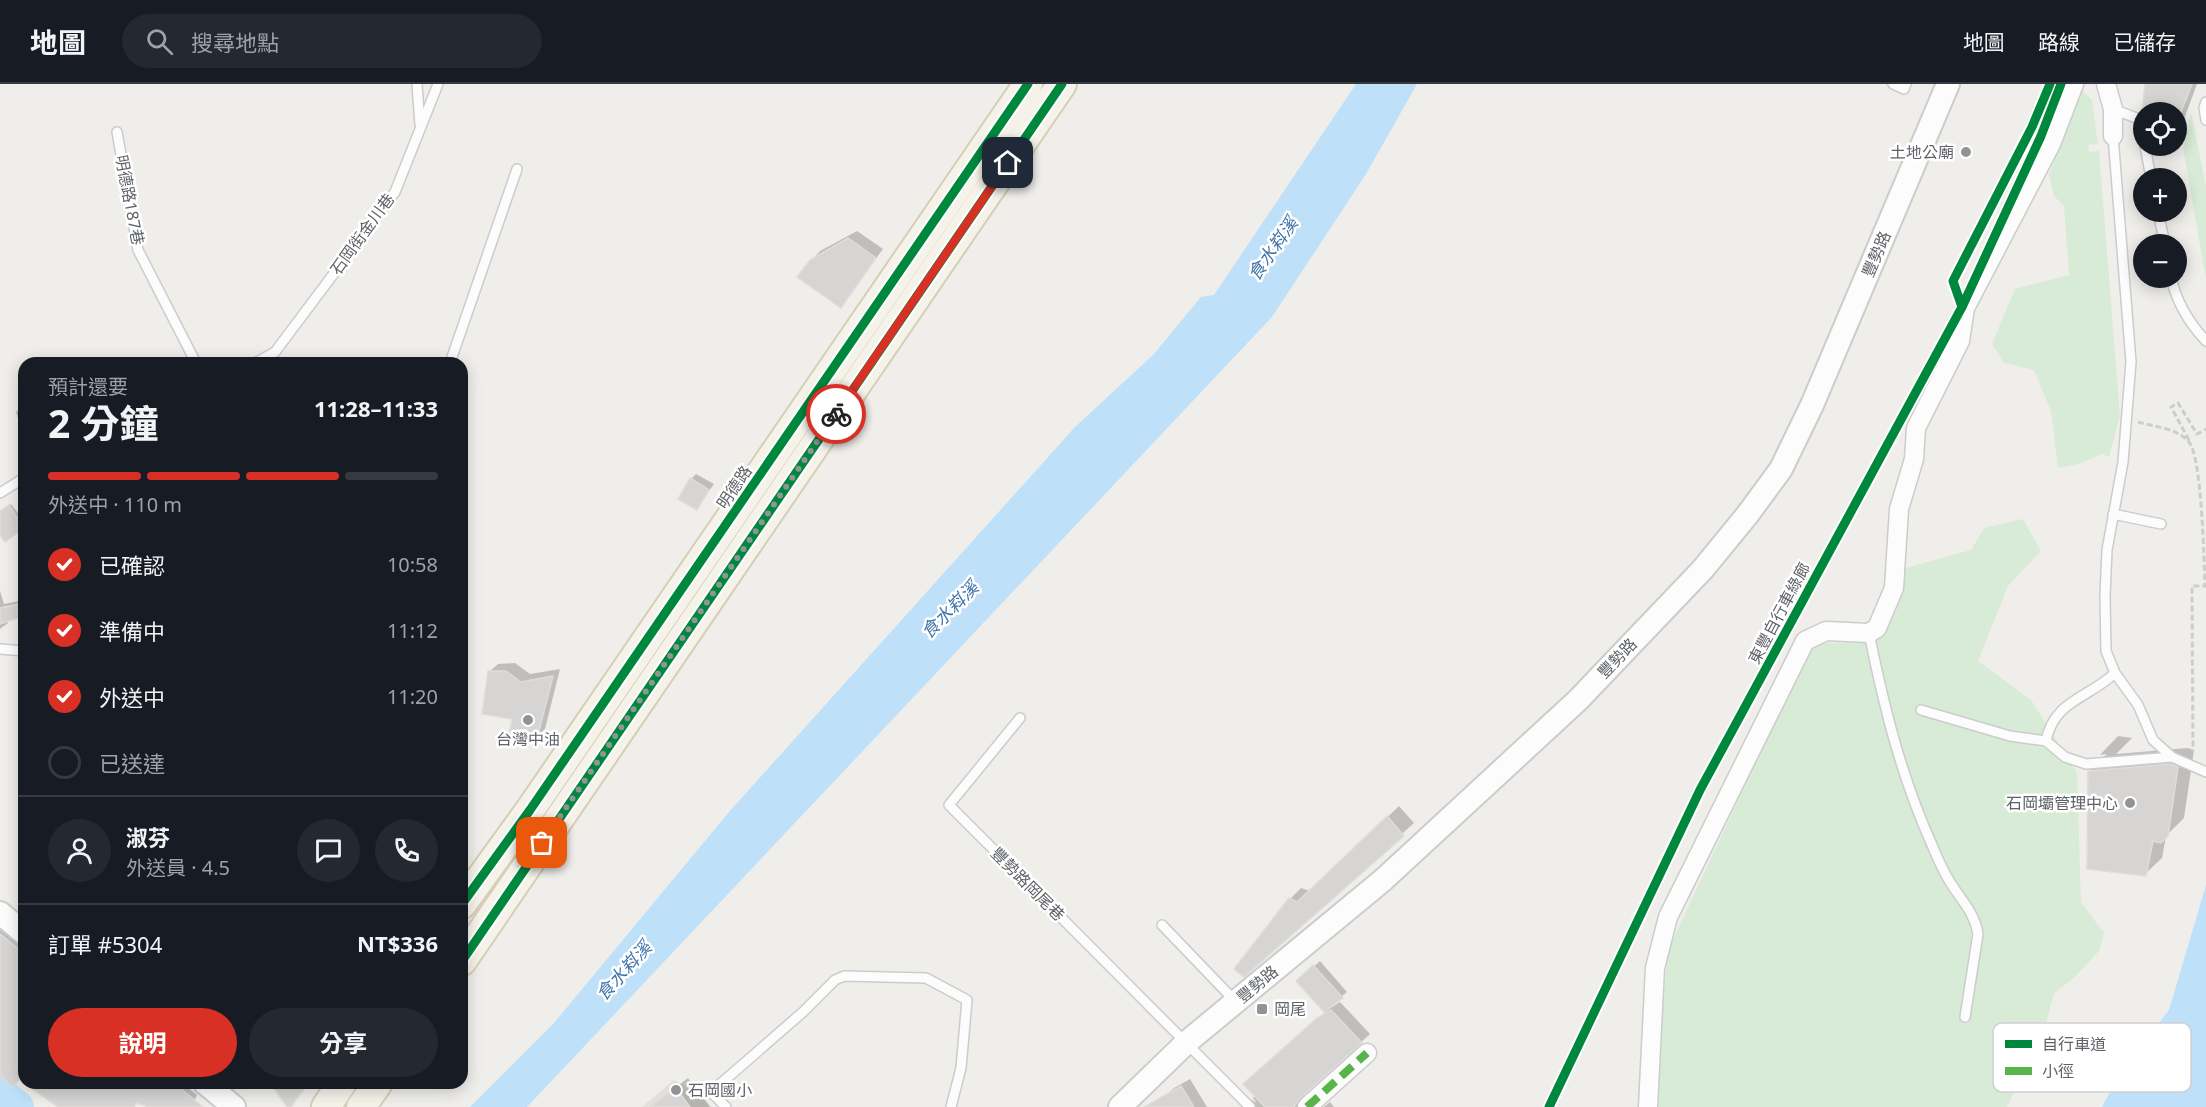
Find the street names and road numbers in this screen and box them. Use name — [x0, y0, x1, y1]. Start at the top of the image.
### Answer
street label: 明德路187巷 — [110, 153, 150, 247]
street label: 石岡街金川巷 — [325, 189, 399, 279]
street label: 豐勢路 — [1856, 228, 1896, 280]
street label: 明德路 — [711, 461, 757, 513]
street label: 東豐自行車綠廊 — [1743, 558, 1815, 668]
street label: 豐勢路 — [1592, 633, 1642, 683]
street label: 豐勢路岡尾巷 — [986, 842, 1070, 926]
street label: 豐勢路 — [1232, 960, 1282, 1008]

